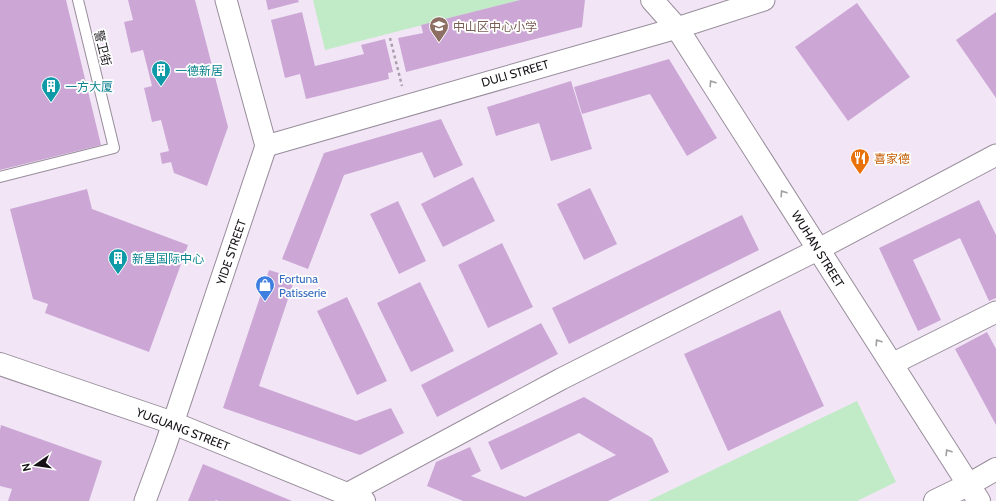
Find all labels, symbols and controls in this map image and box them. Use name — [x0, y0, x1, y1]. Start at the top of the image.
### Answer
school or university icon: 中山区中心小学 — [428, 15, 450, 43]
place label: 中山区中心小学 — [453, 19, 537, 34]
street label: 警卫街 — [91, 29, 115, 67]
street label: DULI STREET — [480, 56, 551, 90]
building icon: 一德新居 — [150, 59, 172, 87]
place label: 一德新居 — [175, 63, 223, 78]
building icon: 一方大厦 — [40, 75, 62, 103]
place label: 一方大厦 — [65, 79, 113, 94]
one-way arrow — [710, 80, 717, 87]
restaurant icon: 喜家德 — [849, 147, 871, 175]
place label: 喜家德 — [874, 151, 910, 166]
one-way arrow — [780, 190, 787, 197]
street label: WUHAN STREET — [788, 208, 848, 291]
street label: YIDE STREET — [212, 217, 249, 288]
building icon: 新星国际中心 — [107, 247, 129, 275]
place label: 新星国际中心 — [132, 251, 204, 266]
place label: Fortuna Patisserie — [279, 271, 326, 300]
shop icon: Fortuna Patisserie — [254, 274, 276, 302]
one-way arrow — [875, 339, 883, 346]
street label: YUGUANG STREET — [133, 404, 232, 454]
north arrow — [16, 445, 56, 485]
one-way arrow — [945, 449, 953, 456]
text: N — [19, 462, 34, 473]

